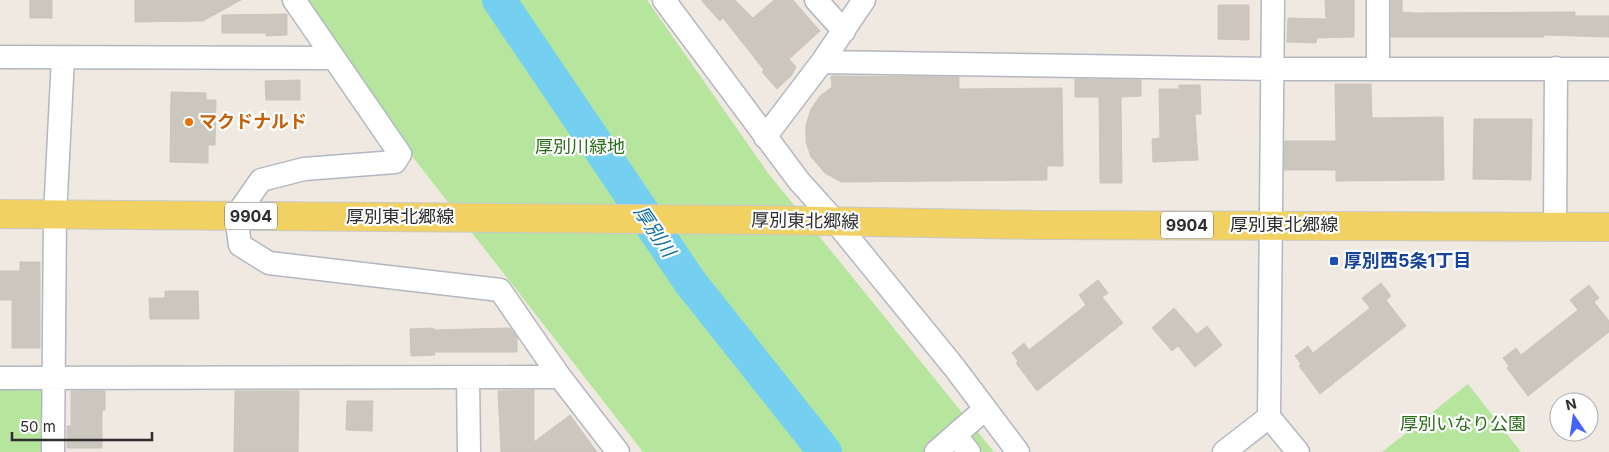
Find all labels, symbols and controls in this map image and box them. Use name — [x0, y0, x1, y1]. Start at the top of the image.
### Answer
place label: マクドナルド — [199, 111, 307, 132]
marker: マクドナルド — [183, 116, 195, 128]
park label: 厚別川緑地 — [535, 136, 625, 157]
water label: 厚別川 — [629, 201, 681, 263]
road number: 9904 — [225, 202, 277, 230]
street label: 厚別東北郷線 — [346, 206, 454, 227]
street label: 厚別東北郷線 — [751, 209, 859, 232]
road number: 9904 — [1161, 212, 1213, 238]
street label: 厚別東北郷線 — [1230, 214, 1338, 235]
place label: 厚別西5条1丁目 — [1344, 250, 1471, 271]
marker: 厚別西5条1丁目 — [1328, 255, 1340, 267]
north arrow — [1549, 392, 1599, 442]
text: N — [1564, 394, 1578, 413]
scale bar — [12, 410, 152, 442]
park label: 厚別いなり公園 — [1400, 413, 1526, 434]
text: 50 m — [20, 417, 56, 436]

